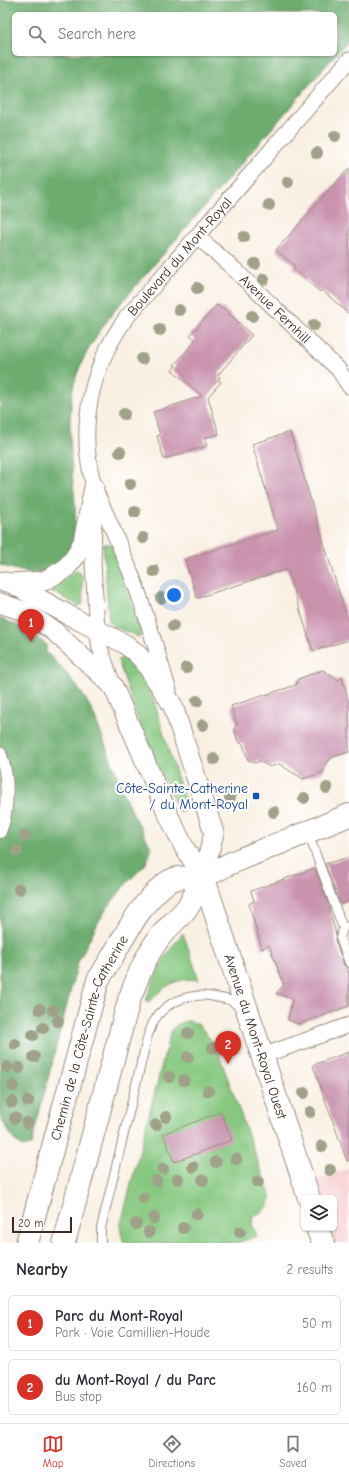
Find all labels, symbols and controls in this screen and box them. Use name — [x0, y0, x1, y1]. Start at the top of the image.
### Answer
search box — [12, 12, 337, 56]
icon: search — [26, 23, 48, 45]
text: Search here — [58, 25, 136, 43]
street label: Boulevard du Mont-Royal — [124, 194, 235, 319]
street label: Avenue Fernhill — [236, 271, 314, 347]
your location — [164, 585, 184, 605]
pin: 1 — [18, 609, 44, 642]
place label: Côte-Sainte-Catherine / du Mont-Royal — [116, 780, 248, 813]
marker: Côte-Sainte-Catherine / du Mont-Royal — [251, 791, 261, 801]
street label: Chemin de la Côte-Sainte-Catherine — [47, 932, 131, 1142]
street label: Avenue du Mont-Royal Ouest — [221, 952, 291, 1122]
pin: 2 — [215, 1031, 241, 1064]
map controls — [301, 1195, 337, 1231]
button: layers — [301, 1195, 337, 1231]
scale bar — [12, 1215, 72, 1234]
text: 20 m — [18, 1217, 43, 1230]
text: Nearby — [16, 1260, 67, 1279]
text: 2 results — [286, 1262, 333, 1277]
text: Parc du Mont-Royal — [55, 1307, 183, 1325]
text: 1 — [27, 1316, 33, 1331]
text: 50 m — [302, 1316, 332, 1331]
text: Park · Voie Camillien-Houde — [55, 1325, 210, 1340]
text: du Mont-Royal / du Parc — [55, 1371, 216, 1389]
text: 2 — [27, 1380, 33, 1395]
text: 160 m — [297, 1380, 332, 1395]
text: Bus stop — [55, 1389, 102, 1404]
tab: Map — [42, 1433, 64, 1470]
tab: Directions — [148, 1433, 195, 1470]
tab: Saved — [279, 1433, 307, 1470]

